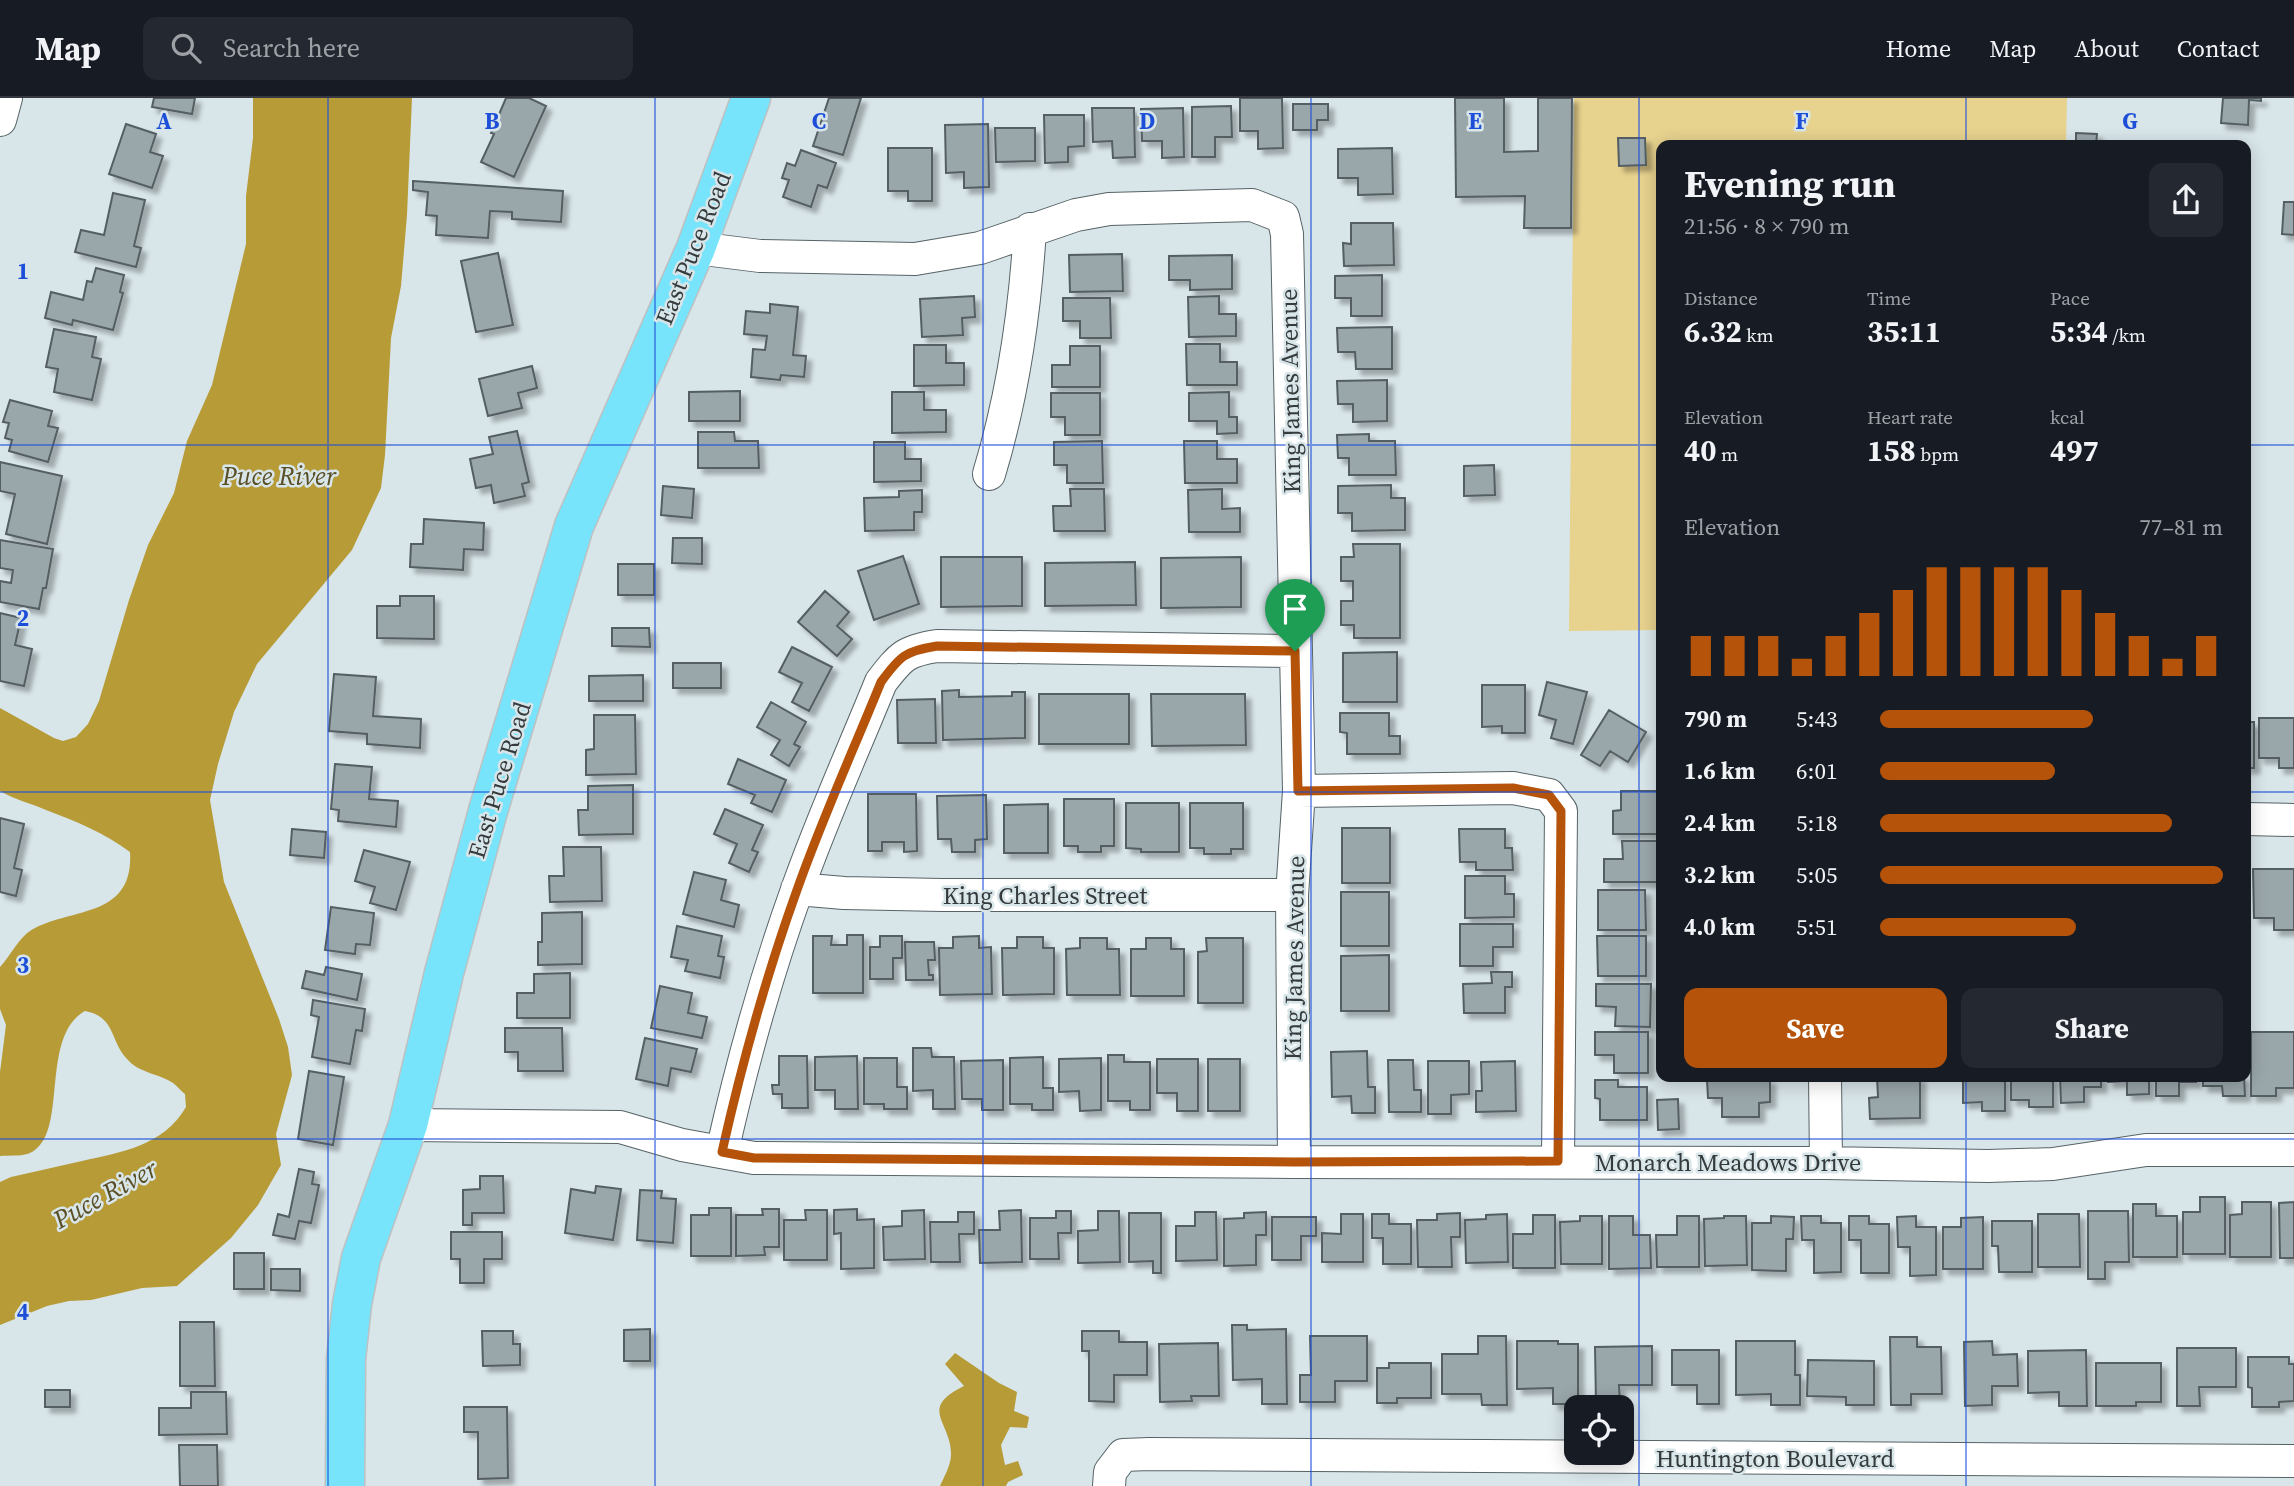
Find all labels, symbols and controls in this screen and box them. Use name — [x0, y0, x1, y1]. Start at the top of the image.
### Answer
search box — [143, 17, 633, 80]
text: Map — [35, 26, 101, 71]
icon: search — [167, 29, 205, 67]
text: Search here — [223, 30, 360, 66]
text: Home — [1886, 32, 1951, 65]
text: Map — [1989, 32, 2036, 65]
text: About — [2074, 32, 2139, 65]
text: Contact — [2177, 32, 2259, 65]
text: A — [156, 105, 172, 137]
text: B — [485, 105, 500, 137]
text: C — [812, 105, 826, 137]
text: D — [1139, 105, 1155, 137]
text: E — [1468, 105, 1482, 137]
text: F — [1795, 105, 1809, 137]
text: G — [2122, 105, 2138, 137]
text: Evening run — [1684, 158, 1896, 210]
button: share — [2149, 163, 2223, 237]
street label: East Puce Road — [647, 166, 739, 329]
text: 21:56 · 8 × 790 m — [1684, 210, 1850, 242]
text: 1 — [17, 255, 29, 287]
text: Distance — [1684, 285, 1758, 311]
text: Time — [1867, 285, 1911, 311]
text: Pace — [2050, 285, 2090, 311]
street label: King James Avenue — [1272, 288, 1308, 494]
text: 6.32 — [1684, 311, 1742, 352]
text: 35:11 — [1867, 311, 1941, 352]
text: 5:34 — [2050, 311, 2108, 352]
text: km — [1742, 322, 1774, 348]
text: /km — [2108, 322, 2146, 348]
text: Elevation — [1684, 404, 1763, 430]
text: Heart rate — [1867, 404, 1953, 430]
text: kcal — [2050, 404, 2085, 430]
text: 40 — [1684, 430, 1717, 471]
text: 158 — [1867, 430, 1916, 471]
text: 497 — [2050, 430, 2099, 471]
text: m — [1717, 441, 1738, 467]
text: bpm — [1916, 441, 1959, 467]
water label: Puce River — [221, 458, 337, 494]
text: Elevation — [1684, 511, 1780, 543]
text: 77–81 m — [2139, 511, 2223, 543]
pin — [1265, 579, 1325, 651]
icon: arrive — [1276, 590, 1314, 628]
text: 2 — [17, 602, 29, 634]
street label: East Puce Road — [459, 697, 539, 862]
text: 790 m — [1684, 703, 1747, 735]
text: 5:43 — [1796, 703, 1837, 735]
text: 1.6 km — [1684, 755, 1755, 787]
text: 6:01 — [1796, 755, 1837, 787]
text: 2.4 km — [1684, 807, 1755, 839]
text: 5:18 — [1796, 807, 1837, 839]
street label: King James Avenue — [1276, 855, 1312, 1061]
text: 3.2 km — [1684, 859, 1755, 891]
text: 5:05 — [1796, 859, 1837, 891]
street label: King Charles Street — [943, 879, 1148, 912]
text: 4.0 km — [1684, 911, 1755, 943]
text: 5:51 — [1796, 911, 1837, 943]
text: 3 — [17, 949, 29, 981]
button: Save — [1684, 988, 1947, 1068]
button: Share — [1961, 988, 2223, 1068]
street label: Monarch Meadows Drive — [1595, 1146, 1861, 1179]
water label: Puce River — [45, 1150, 164, 1238]
text: 4 — [17, 1296, 29, 1328]
map controls — [1564, 1395, 1634, 1465]
button: locate — [1564, 1395, 1634, 1465]
street label: Huntington Boulevard — [1656, 1442, 1895, 1475]

